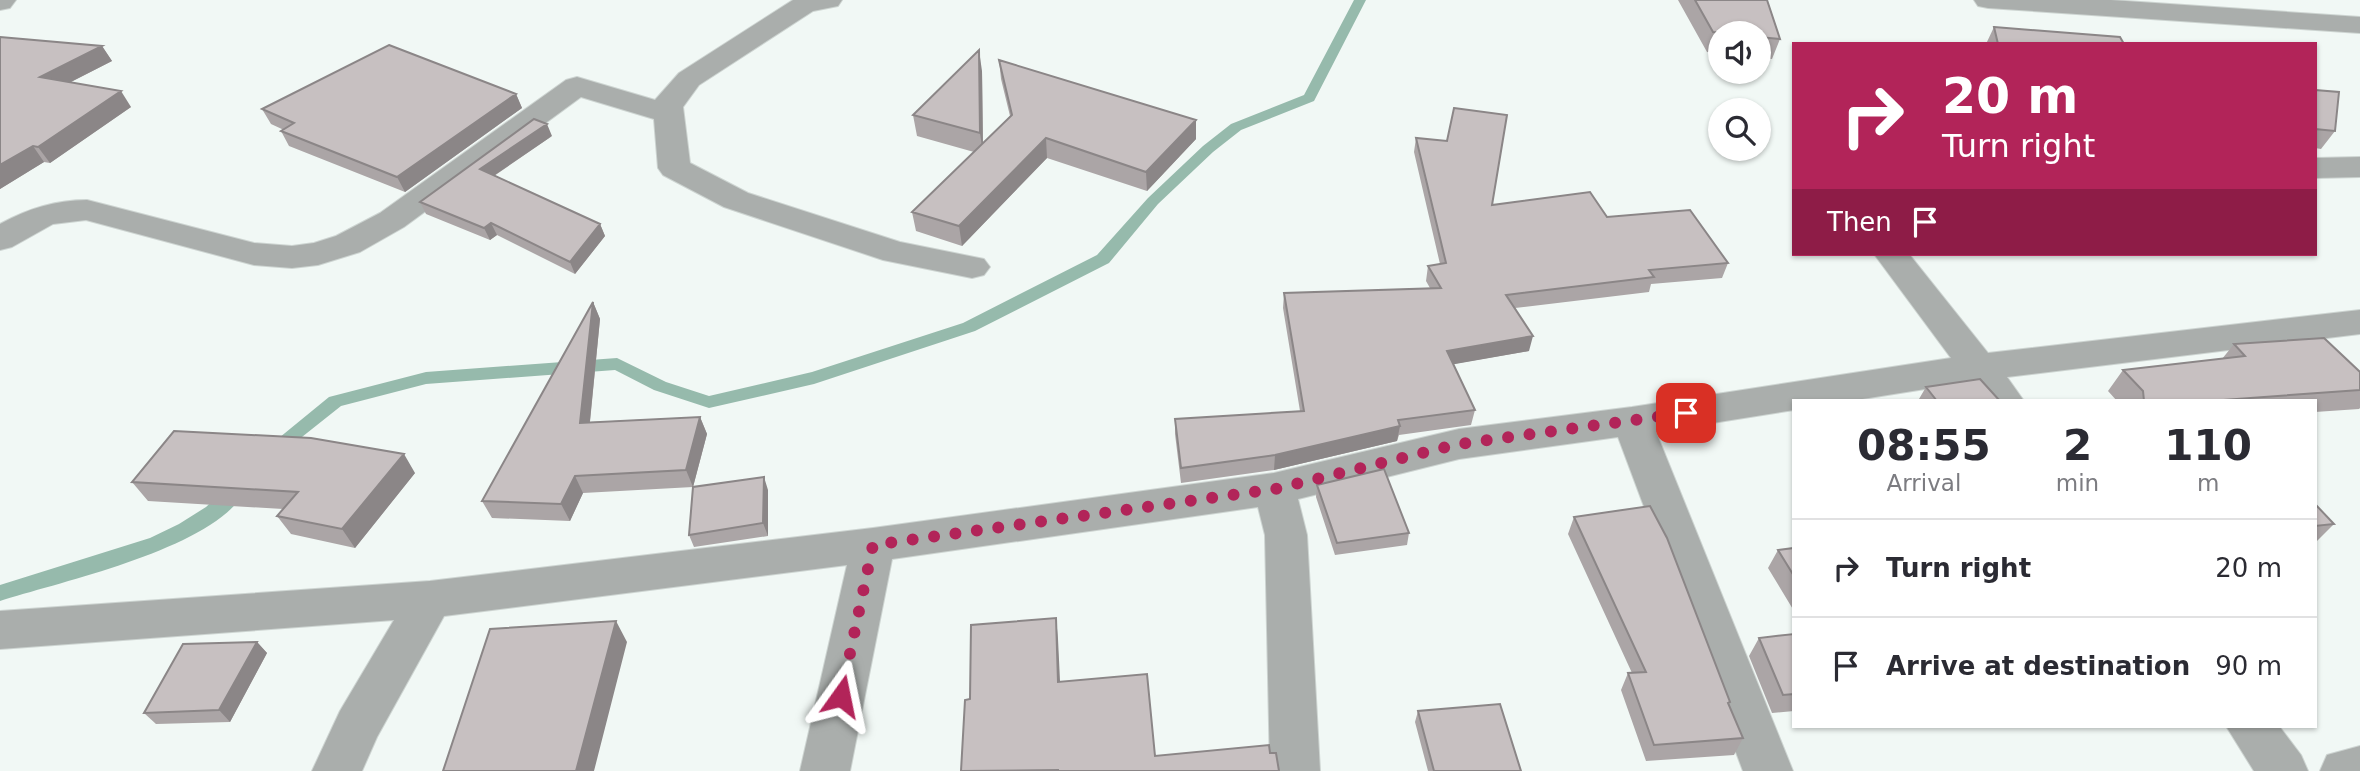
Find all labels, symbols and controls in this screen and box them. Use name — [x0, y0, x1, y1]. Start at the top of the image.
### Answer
map controls — [1708, 21, 1771, 161]
button: sound — [1708, 21, 1771, 84]
text: 20 m — [1942, 68, 2078, 125]
icon: right — [1827, 70, 1918, 161]
button: search — [1708, 98, 1771, 161]
text: Turn right — [1942, 127, 2095, 165]
icon: arrive — [1906, 203, 1944, 241]
text: Then — [1827, 207, 1892, 237]
pin — [1656, 383, 1716, 443]
icon: arrive — [1667, 394, 1705, 432]
text: 08:55 — [1857, 421, 1991, 470]
text: 2 — [2063, 421, 2092, 470]
text: 110 — [2164, 421, 2252, 470]
text: Arrival — [1887, 470, 1961, 496]
text: min — [2056, 470, 2099, 496]
text: m — [2197, 470, 2219, 496]
icon: right — [1827, 549, 1865, 587]
text: Turn right — [1886, 553, 2031, 583]
text: 20 m — [2215, 553, 2282, 583]
icon: arrive — [1827, 647, 1865, 685]
text: Arrive at destination — [1886, 651, 2190, 681]
text: 90 m — [2215, 651, 2282, 681]
position arrow — [804, 659, 878, 733]

